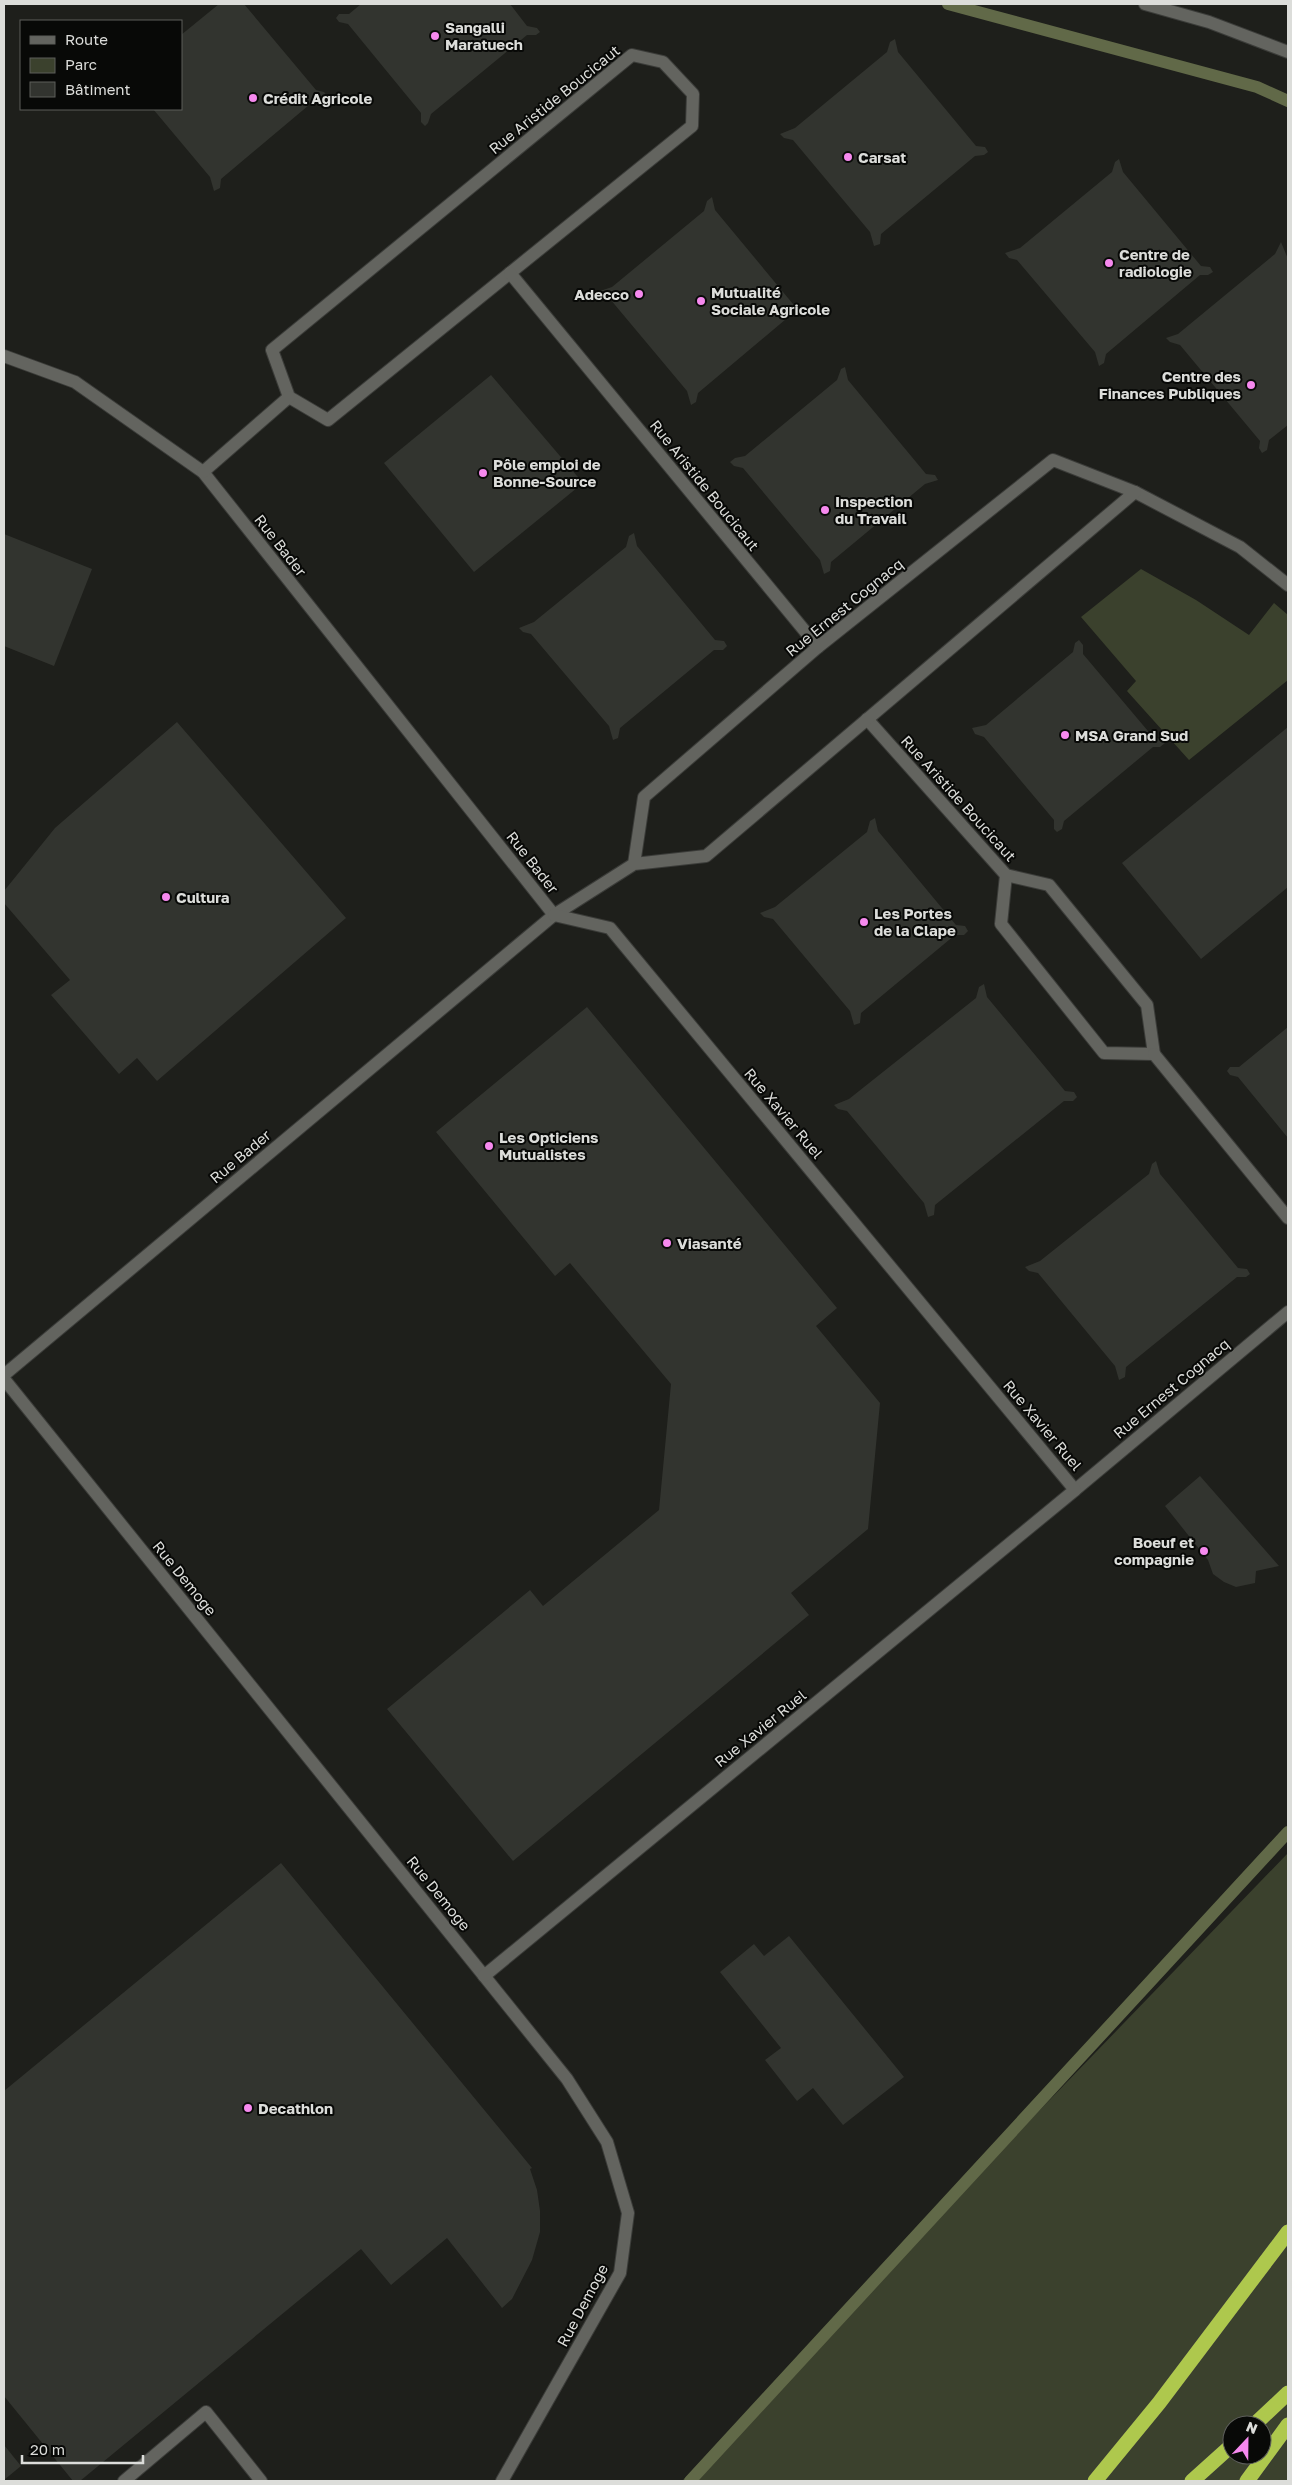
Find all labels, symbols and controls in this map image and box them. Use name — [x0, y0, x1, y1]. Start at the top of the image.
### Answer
place label: Sangalli Maratuech — [445, 18, 523, 53]
legend — [20, 20, 182, 110]
text: Route — [65, 30, 108, 48]
marker: Sangalli Maratuech — [429, 30, 441, 42]
street label: Rue Aristide Boucicaut — [485, 41, 623, 157]
text: Parc — [65, 55, 97, 73]
text: Bâtiment — [65, 80, 130, 98]
place label: Crédit Agricole — [263, 89, 372, 107]
marker: Crédit Agricole — [247, 92, 259, 104]
place label: Carsat — [858, 148, 906, 166]
marker: Carsat — [842, 151, 854, 163]
place label: Centre de radiologie — [1119, 245, 1192, 280]
marker: Centre de radiologie — [1103, 257, 1115, 269]
place label: Mutualité Sociale Agricole — [711, 283, 830, 318]
place label: Adecco — [574, 285, 629, 303]
marker: Adecco — [633, 288, 645, 300]
marker: Mutualité Sociale Agricole — [695, 295, 707, 307]
place label: Centre des Finances Publiques — [1099, 367, 1241, 402]
marker: Centre des Finances Publiques — [1245, 379, 1257, 391]
street label: Rue Aristide Boucicaut — [647, 416, 763, 554]
place label: Pôle emploi de Bonne-Source — [493, 455, 601, 490]
marker: Pôle emploi de Bonne-Source — [477, 467, 489, 479]
place label: Inspection du Travail — [835, 492, 912, 527]
marker: Inspection du Travail — [819, 504, 831, 516]
street label: Rue Bader — [251, 510, 311, 580]
street label: Rue Ernest Cognacq — [782, 554, 906, 660]
place label: MSA Grand Sud — [1075, 726, 1188, 744]
marker: MSA Grand Sud — [1059, 729, 1071, 741]
street label: Rue Aristide Boucicaut — [898, 731, 1020, 865]
street label: Rue Bader — [503, 827, 563, 897]
place label: Cultura — [176, 888, 230, 906]
marker: Cultura — [160, 891, 172, 903]
place label: Les Portes de la Clape — [874, 904, 956, 939]
marker: Les Portes de la Clape — [858, 916, 870, 928]
street label: Rue Xavier Ruel — [741, 1064, 827, 1162]
street label: Rue Bader — [206, 1125, 274, 1187]
place label: Les Opticiens Mutualistes — [499, 1128, 598, 1163]
marker: Les Opticiens Mutualistes — [483, 1140, 495, 1152]
place label: Viasanté — [677, 1234, 742, 1252]
marker: Viasanté — [661, 1237, 673, 1249]
street label: Rue Ernest Cognacq — [1109, 1334, 1233, 1442]
street label: Rue Xavier Ruel — [1000, 1376, 1086, 1474]
place label: Boeuf et compagnie — [1114, 1533, 1194, 1568]
street label: Rue Demoge — [149, 1537, 221, 1619]
marker: Boeuf et compagnie — [1198, 1545, 1210, 1557]
street label: Rue Xavier Ruel — [711, 1685, 810, 1770]
street label: Rue Demoge — [403, 1852, 475, 1934]
place label: Decathlon — [258, 2099, 333, 2117]
marker: Decathlon — [242, 2102, 254, 2114]
street label: Rue Demoge — [553, 2260, 611, 2349]
north arrow — [1222, 2415, 1272, 2465]
text: N — [1244, 2418, 1260, 2437]
scale bar — [22, 2432, 144, 2464]
text: 20 m — [30, 2440, 65, 2458]

